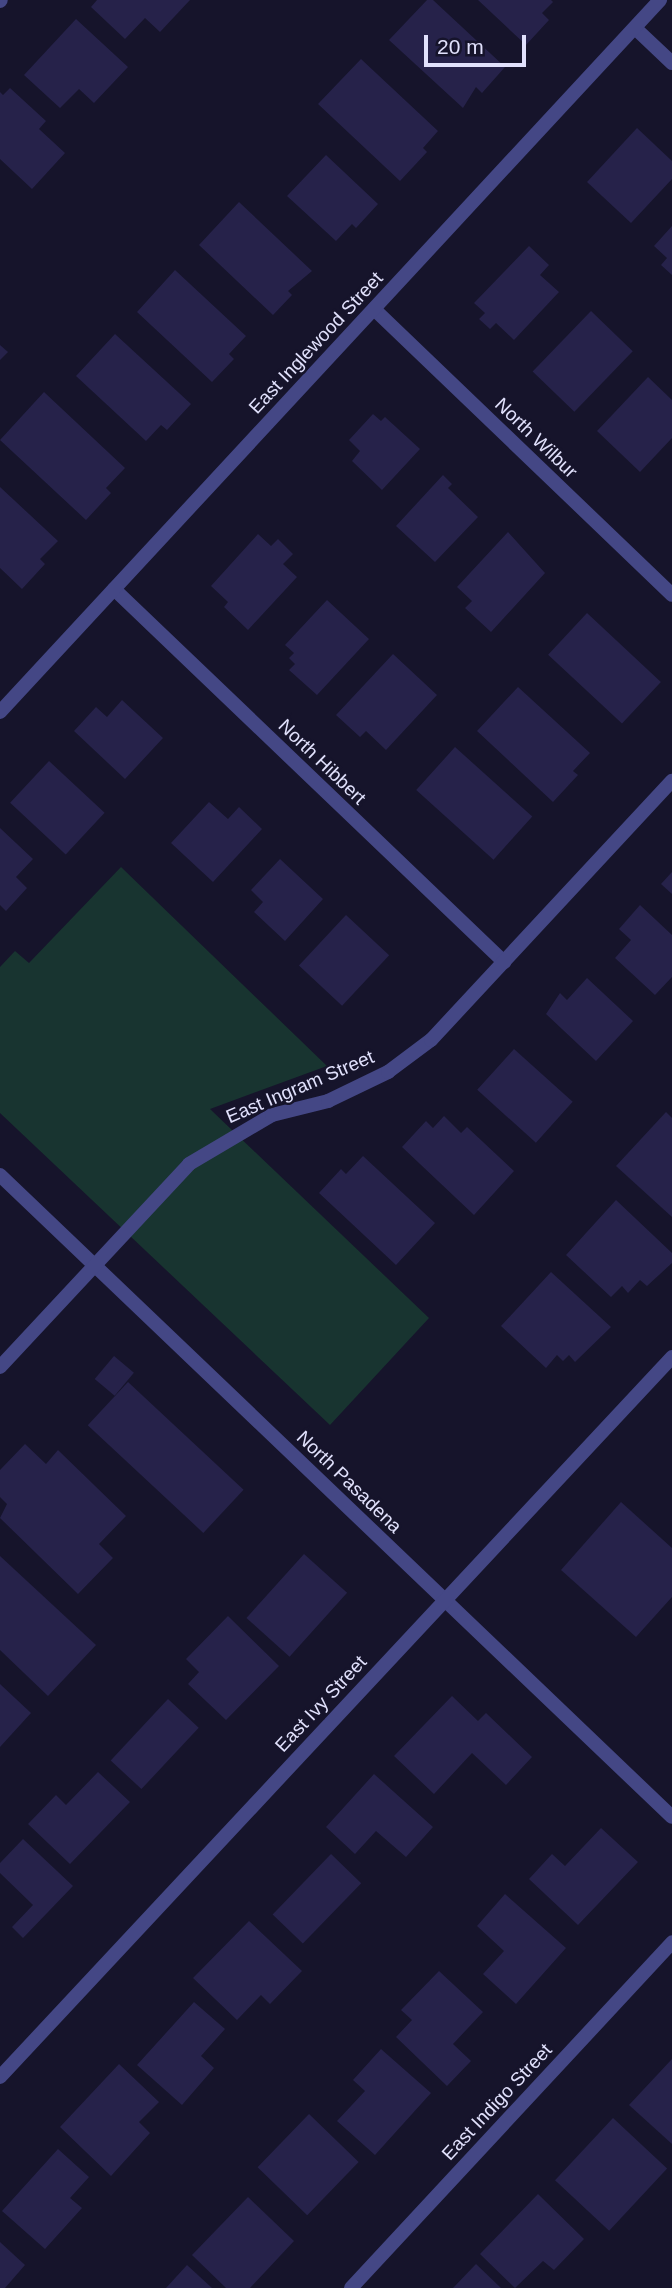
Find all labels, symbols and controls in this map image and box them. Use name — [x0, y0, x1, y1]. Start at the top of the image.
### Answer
scale bar — [427, 21, 528, 65]
text: 20 m — [437, 35, 484, 58]
street label: East Inglewood Street — [244, 267, 388, 419]
street label: North Wilbur — [490, 393, 582, 483]
street label: North Hibbert — [273, 715, 371, 809]
street label: East Ingram Street — [223, 1046, 377, 1128]
street label: North Pasadena — [292, 1426, 406, 1538]
street label: East Ivy Street — [271, 1651, 371, 1757]
street label: East Indigo Street — [437, 2039, 557, 2165]

